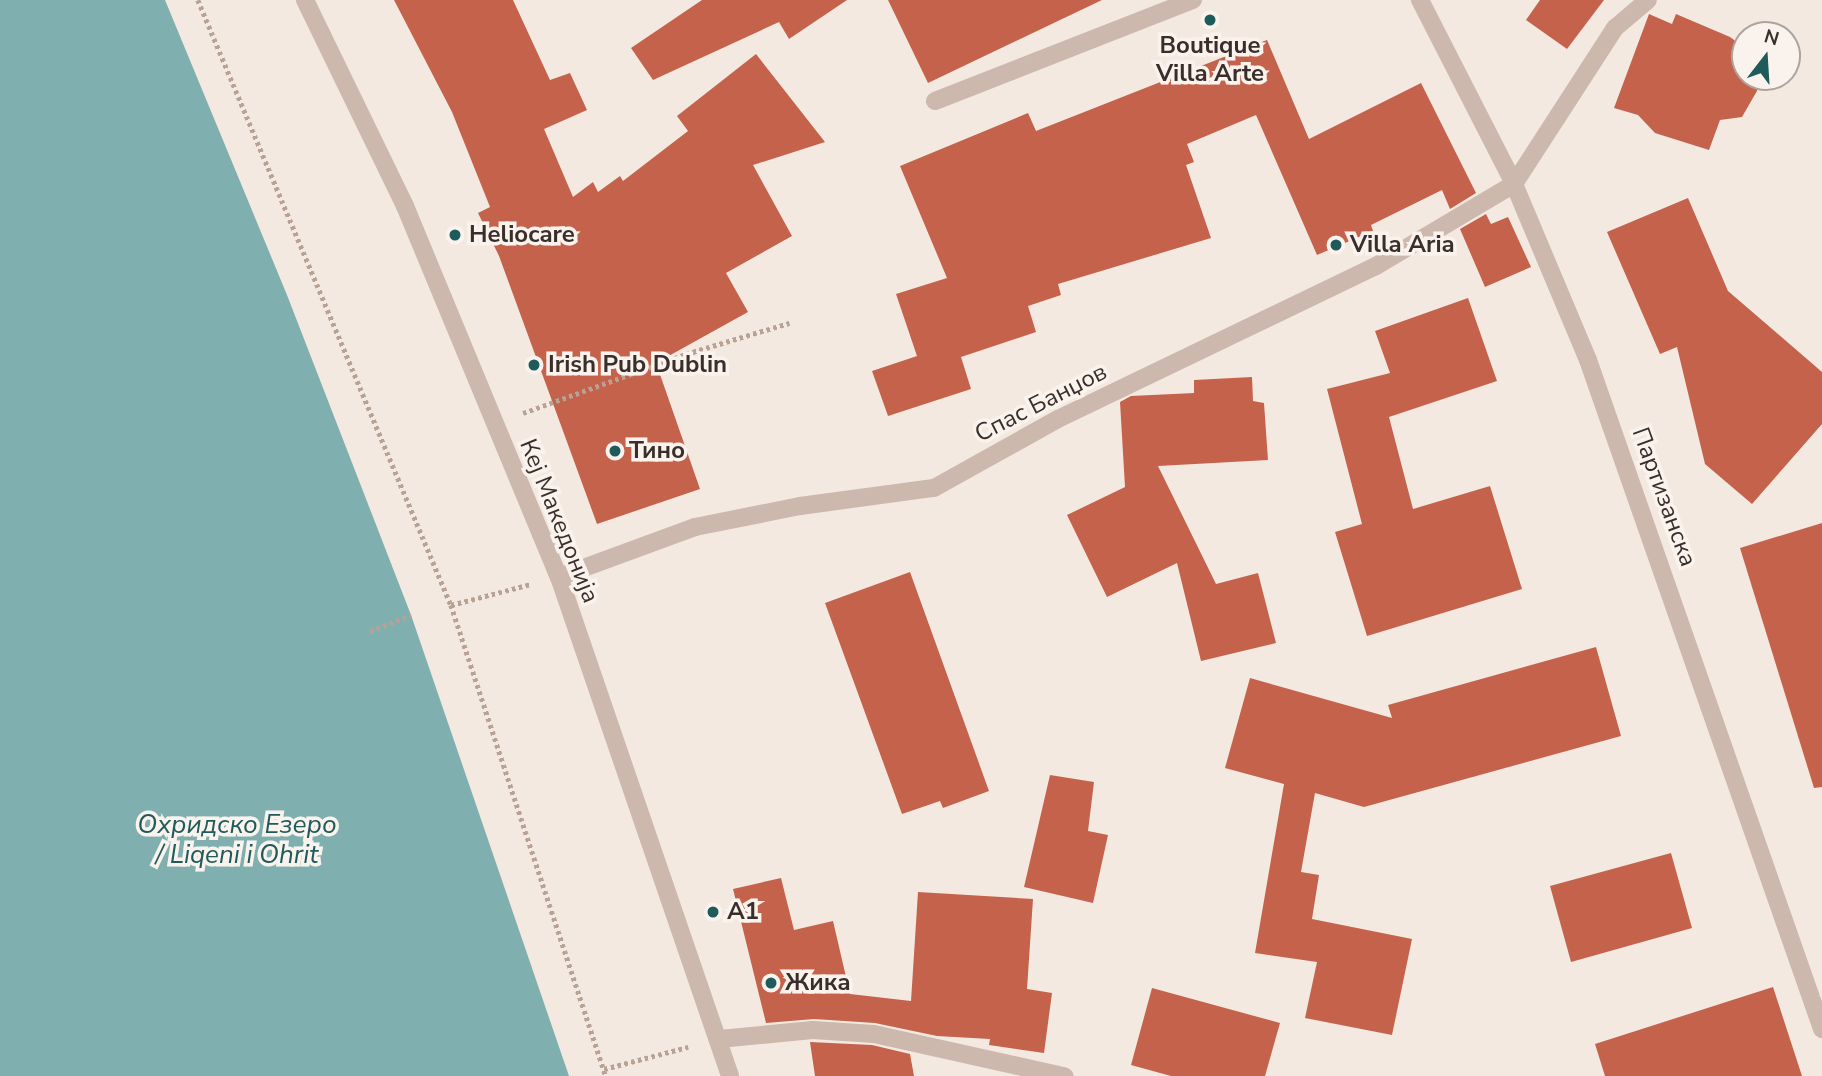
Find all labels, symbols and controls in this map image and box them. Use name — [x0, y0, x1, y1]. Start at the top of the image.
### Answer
marker: Boutique Villa Arte — [1202, 12, 1218, 28]
north arrow — [1731, 21, 1801, 91]
text: N — [1761, 23, 1782, 52]
place label: Boutique Villa Arte — [1156, 32, 1264, 88]
place label: Heliocare — [469, 221, 575, 249]
marker: Heliocare — [447, 227, 463, 243]
place label: Villa Aria — [1350, 231, 1455, 259]
marker: Villa Aria — [1328, 237, 1344, 253]
place label: Irish Pub Dublin — [548, 351, 727, 379]
marker: Irish Pub Dublin — [526, 357, 542, 373]
street label: Спас Банџов — [970, 357, 1112, 449]
street label: Партизанска — [1626, 424, 1702, 570]
street label: Кеј Македонија — [513, 435, 605, 607]
place label: Тино — [629, 437, 685, 465]
marker: Тино — [607, 443, 623, 459]
water label: Охридско Езеро / Liqeni i Ohrit — [137, 809, 337, 870]
place label: A1 — [727, 898, 759, 926]
marker: A1 — [705, 904, 721, 920]
place label: Жика — [785, 969, 851, 997]
marker: Жика — [763, 975, 779, 991]

